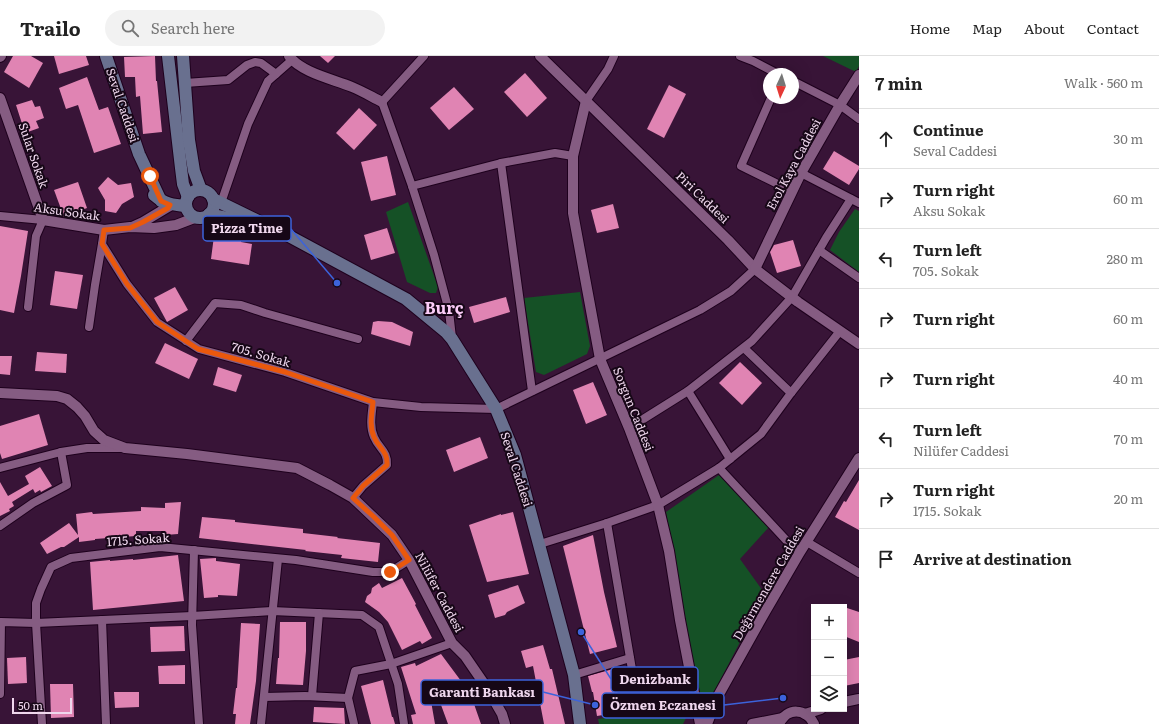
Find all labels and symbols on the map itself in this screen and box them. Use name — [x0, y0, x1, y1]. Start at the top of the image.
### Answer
street label: Seval Caddesi — [102, 65, 144, 145]
north arrow — [763, 68, 799, 104]
street label: Erol Kaya Caddesi — [761, 115, 825, 213]
street label: Sular Sokak — [14, 120, 54, 191]
route start — [141, 167, 159, 185]
street label: Piri Caddesi — [672, 167, 734, 227]
street label: Aksu Sokak — [33, 197, 102, 225]
callout: Pizza Time — [203, 216, 291, 241]
text: Pizza Time — [211, 218, 283, 237]
district label: Burç — [425, 295, 464, 319]
street label: 705. Sokak — [229, 337, 293, 371]
street label: Sorgun Caddesi — [609, 364, 659, 454]
street label: Seval Caddesi — [496, 429, 538, 509]
street label: Değirmendere Caddesi — [728, 522, 808, 644]
street label: 1715. Sokak — [106, 528, 171, 550]
street label: Nilüfer Caddesi — [411, 549, 469, 635]
route end — [381, 563, 399, 581]
callout: Denizbank — [611, 667, 698, 692]
text: Denizbank — [619, 669, 691, 688]
callout: Garanti Bankası — [421, 680, 543, 705]
text: Garanti Bankası — [429, 682, 535, 701]
callout: Özmen Eczanesi — [602, 693, 724, 718]
text: Özmen Eczanesi — [610, 695, 716, 714]
scale bar — [12, 696, 72, 715]

